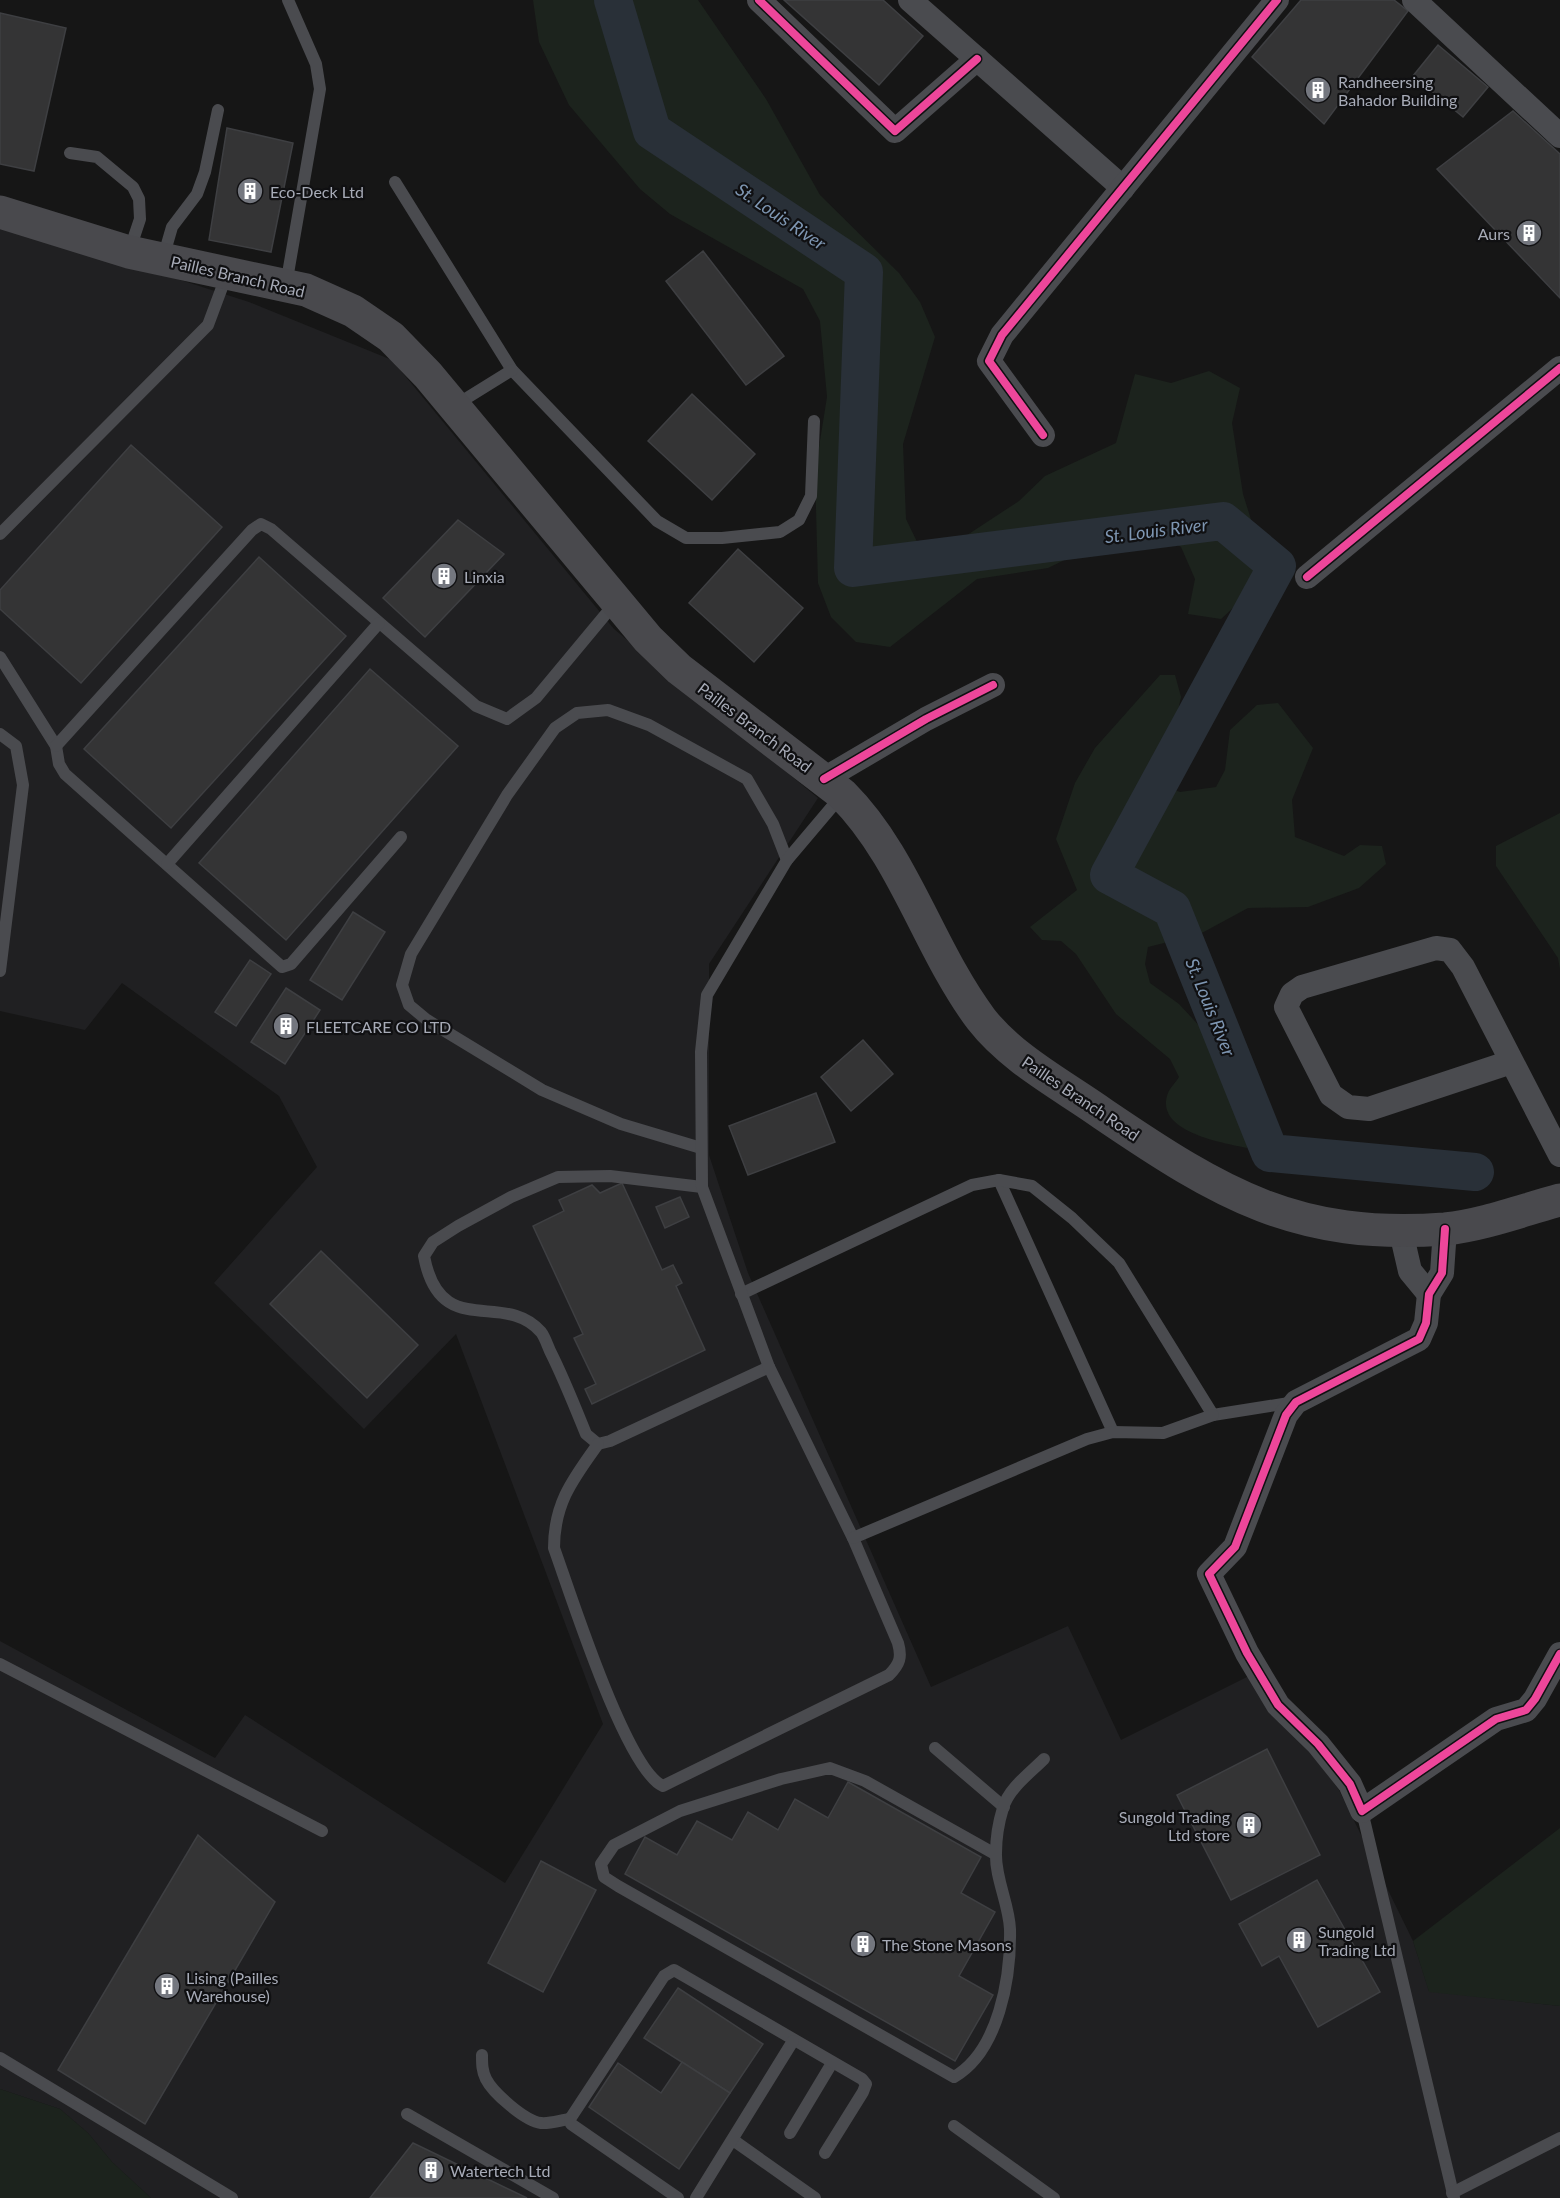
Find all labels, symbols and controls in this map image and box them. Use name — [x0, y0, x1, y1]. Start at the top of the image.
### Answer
place label: Randheersing Bahador Building — [1338, 72, 1457, 109]
building icon: Randheersing Bahador Building — [1303, 75, 1333, 105]
building icon: Eco-Deck Ltd — [235, 176, 265, 206]
water label: St. Louis River — [732, 178, 831, 255]
place label: Eco-Deck Ltd — [270, 182, 364, 201]
building icon: Aurs — [1514, 218, 1544, 248]
place label: Aurs — [1478, 224, 1510, 243]
street label: Pailles Branch Road — [169, 251, 307, 301]
water label: St. Louis River — [1103, 513, 1210, 547]
building icon: Linxia — [429, 561, 459, 591]
place label: Linxia — [464, 567, 505, 586]
street label: Pailles Branch Road — [695, 678, 815, 776]
water label: St. Louis River — [1181, 955, 1241, 1060]
building icon: FLEETCARE CO LTD — [271, 1011, 301, 1041]
place label: FLEETCARE CO LTD — [306, 1017, 451, 1036]
street label: Pailles Branch Road — [1019, 1052, 1143, 1144]
place label: Sungold Trading Ltd store — [1119, 1807, 1230, 1844]
building icon: Sungold Trading Ltd store — [1234, 1810, 1264, 1840]
place label: Sungold Trading Ltd — [1318, 1922, 1396, 1959]
building icon: Sungold Trading Ltd — [1284, 1925, 1314, 1955]
building icon: The Stone Masons — [848, 1929, 878, 1959]
place label: The Stone Masons — [882, 1935, 1012, 1954]
place label: Lising (Pailles Warehouse) — [186, 1968, 279, 2005]
building icon: Lising (Pailles Warehouse) — [152, 1971, 182, 2001]
building icon: Watertech Ltd — [416, 2155, 446, 2185]
place label: Watertech Ltd — [450, 2161, 551, 2180]

